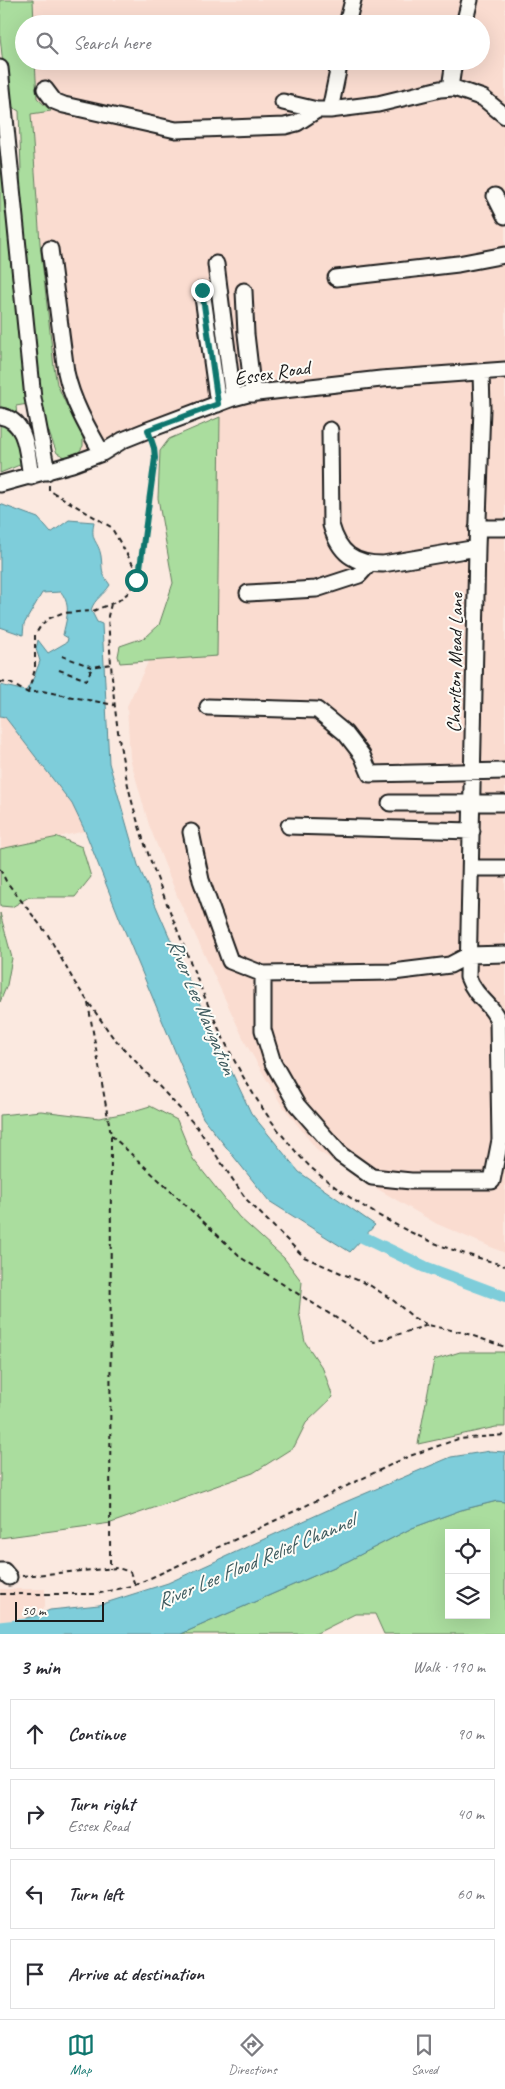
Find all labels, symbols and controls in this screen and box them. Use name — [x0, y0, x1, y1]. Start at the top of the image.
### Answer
search box — [15, 15, 490, 70]
icon: search — [33, 29, 61, 57]
text: Search here — [73, 31, 150, 55]
route end — [191, 279, 214, 302]
street label: Essex Road — [232, 354, 315, 391]
route start — [125, 569, 148, 592]
street label: Charlton Mead Lane — [441, 591, 469, 733]
water label: River Lee Navigation — [162, 934, 243, 1079]
water label: River Lee Flood Relief Channel — [152, 1505, 364, 1614]
map controls — [445, 1529, 490, 1619]
button: locate — [445, 1529, 490, 1574]
button: layers — [445, 1574, 490, 1619]
scale bar — [15, 1599, 104, 1622]
text: 50 m — [22, 1602, 46, 1619]
text: 3 min — [20, 1654, 60, 1680]
text: Walk · 190 m — [413, 1657, 485, 1677]
icon: ahead — [21, 1720, 49, 1748]
text: Continue — [68, 1722, 125, 1746]
text: 90 m — [457, 1724, 484, 1744]
text: Turn right — [68, 1792, 135, 1816]
icon: right — [21, 1800, 49, 1828]
text: 40 m — [457, 1804, 484, 1824]
text: Essex Road — [68, 1816, 129, 1836]
icon: left — [21, 1880, 49, 1908]
text: Turn left — [68, 1882, 123, 1906]
text: 60 m — [457, 1884, 484, 1904]
icon: arrive — [21, 1960, 49, 1988]
text: Arrive at destination — [68, 1962, 204, 1986]
tab: Map — [67, 2031, 95, 2078]
tab: Directions — [228, 2031, 277, 2078]
tab: Saved — [410, 2031, 438, 2078]

